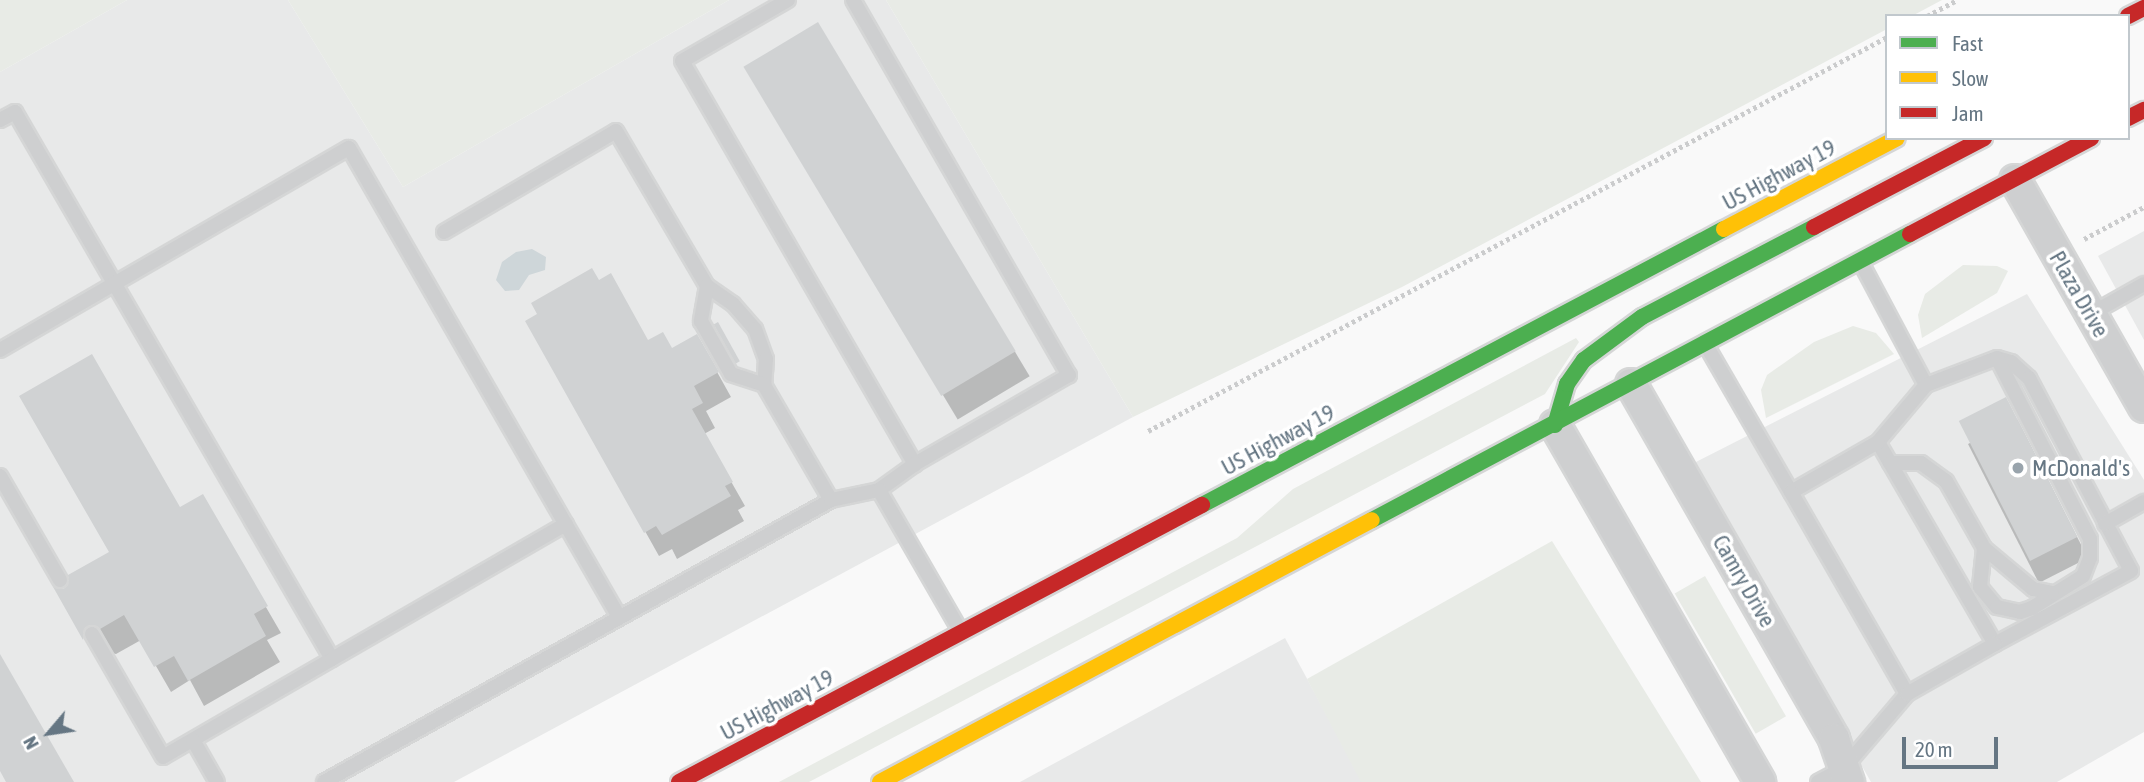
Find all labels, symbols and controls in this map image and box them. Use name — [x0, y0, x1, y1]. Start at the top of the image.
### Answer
legend — [1885, 14, 2130, 140]
text: Fast — [1952, 31, 1983, 55]
text: Slow — [1952, 66, 1988, 90]
text: Jam — [1952, 101, 1984, 125]
street label: US Highway 19 — [1718, 134, 1840, 216]
street label: Plaza Drive — [2043, 246, 2115, 342]
street label: US Highway 19 — [1217, 399, 1339, 481]
place label: McDonald's — [2032, 454, 2130, 482]
marker: McDonald's — [2010, 460, 2026, 476]
street label: Camry Drive — [1707, 530, 1781, 632]
street label: US Highway 19 — [716, 664, 838, 746]
north arrow — [14, 698, 84, 768]
scale bar — [1906, 722, 2002, 766]
text: N — [18, 733, 43, 753]
text: 20 m — [1915, 737, 1953, 761]

